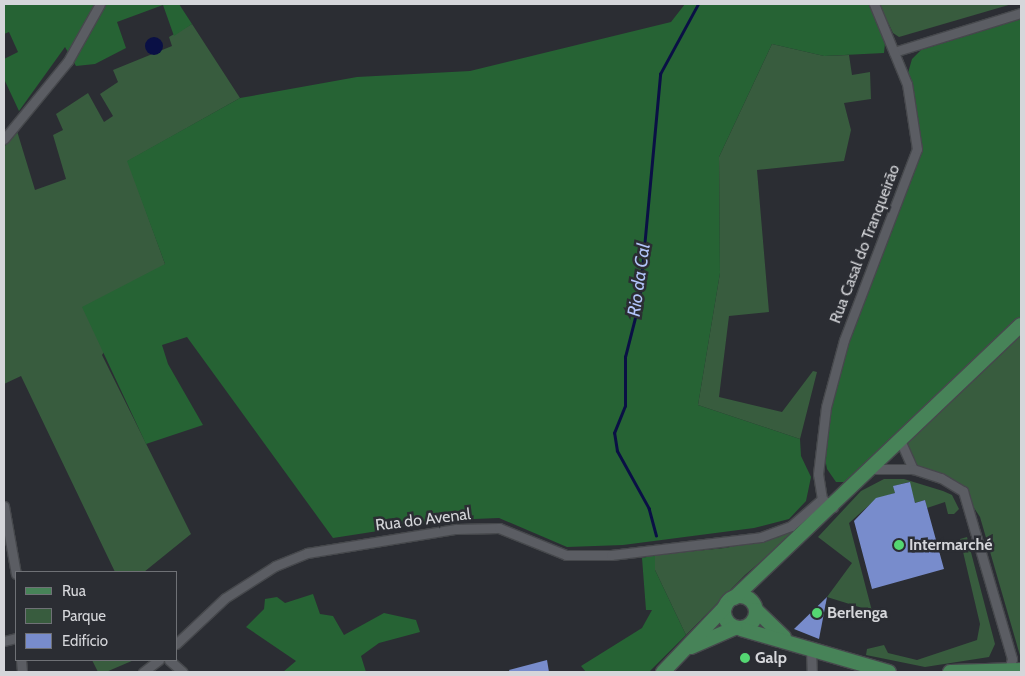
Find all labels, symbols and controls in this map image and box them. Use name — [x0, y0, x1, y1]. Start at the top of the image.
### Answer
street label: Rua Casal do Tranqueirão — [826, 162, 904, 326]
water label: Rio da Cal — [623, 242, 655, 318]
street label: Rua do Avenal — [374, 505, 472, 535]
place label: Intermarché — [909, 535, 992, 555]
marker: Intermarché — [893, 539, 905, 551]
legend — [15, 571, 178, 661]
text: Rua — [62, 582, 86, 600]
place label: Berlenga — [827, 603, 888, 623]
text: Parque — [62, 607, 106, 625]
marker: Berlenga — [811, 607, 823, 619]
text: Edifício — [62, 632, 108, 650]
place label: Galp — [755, 648, 787, 668]
marker: Galp — [739, 652, 751, 664]

